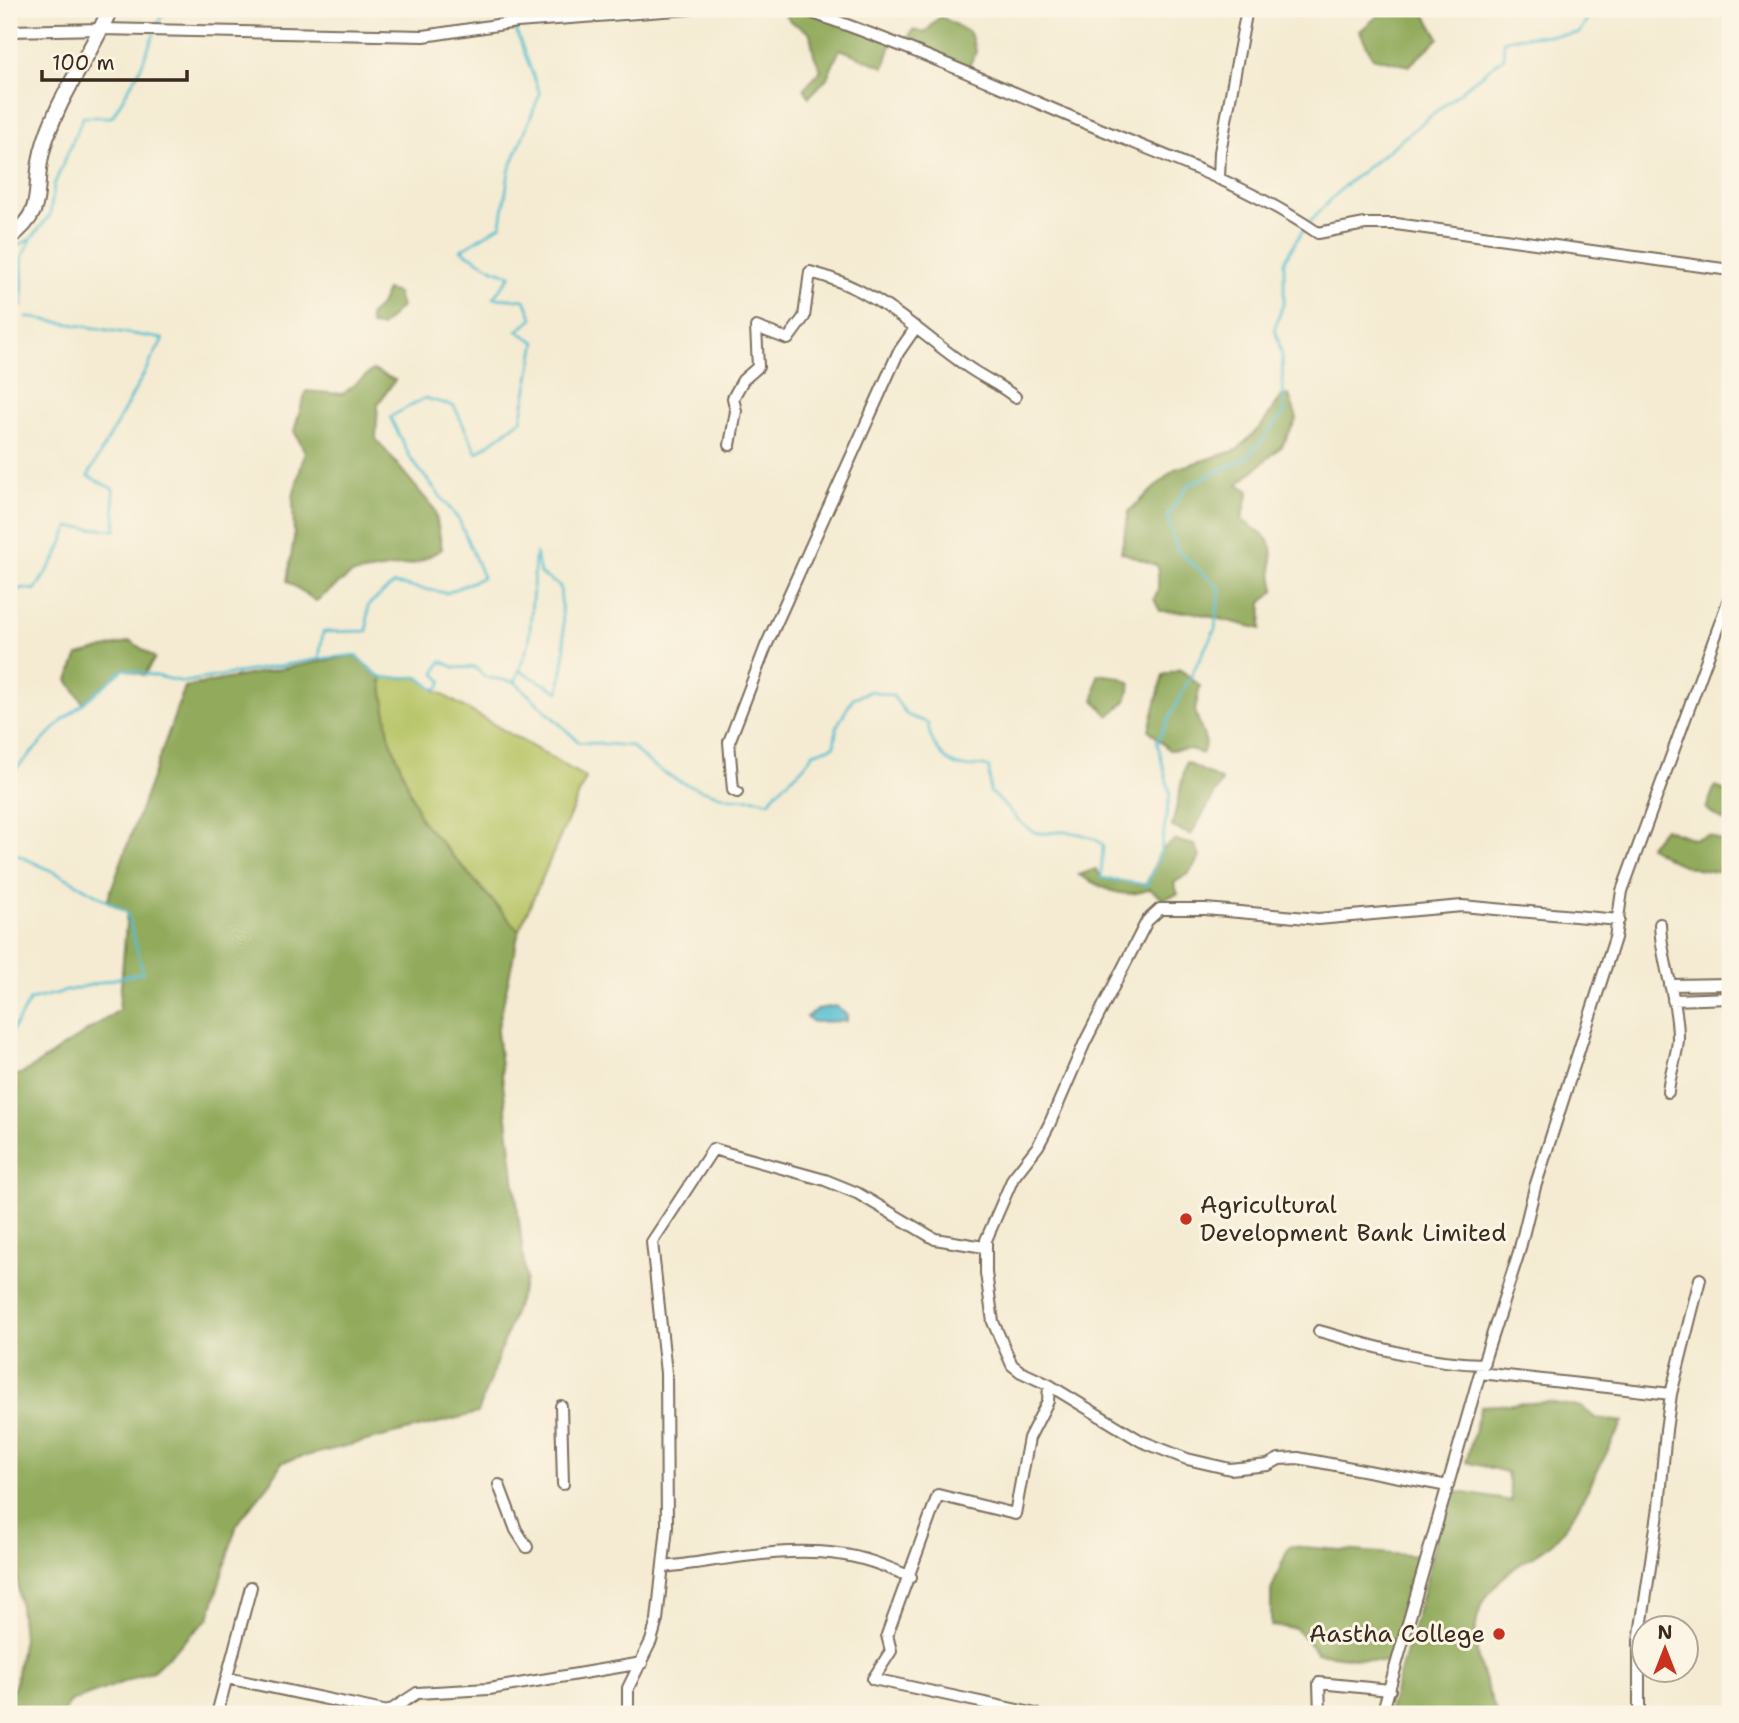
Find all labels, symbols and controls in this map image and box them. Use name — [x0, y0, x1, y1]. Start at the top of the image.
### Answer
scale bar — [42, 38, 187, 82]
text: 100 m — [52, 49, 115, 77]
place label: Agricultural Development Bank Limited — [1200, 1189, 1506, 1249]
marker: Agricultural Development Bank Limited — [1178, 1211, 1194, 1227]
north arrow — [1630, 1614, 1700, 1684]
place label: Aastha College — [1309, 1618, 1485, 1650]
text: N — [1657, 1620, 1673, 1645]
marker: Aastha College — [1491, 1626, 1507, 1642]

